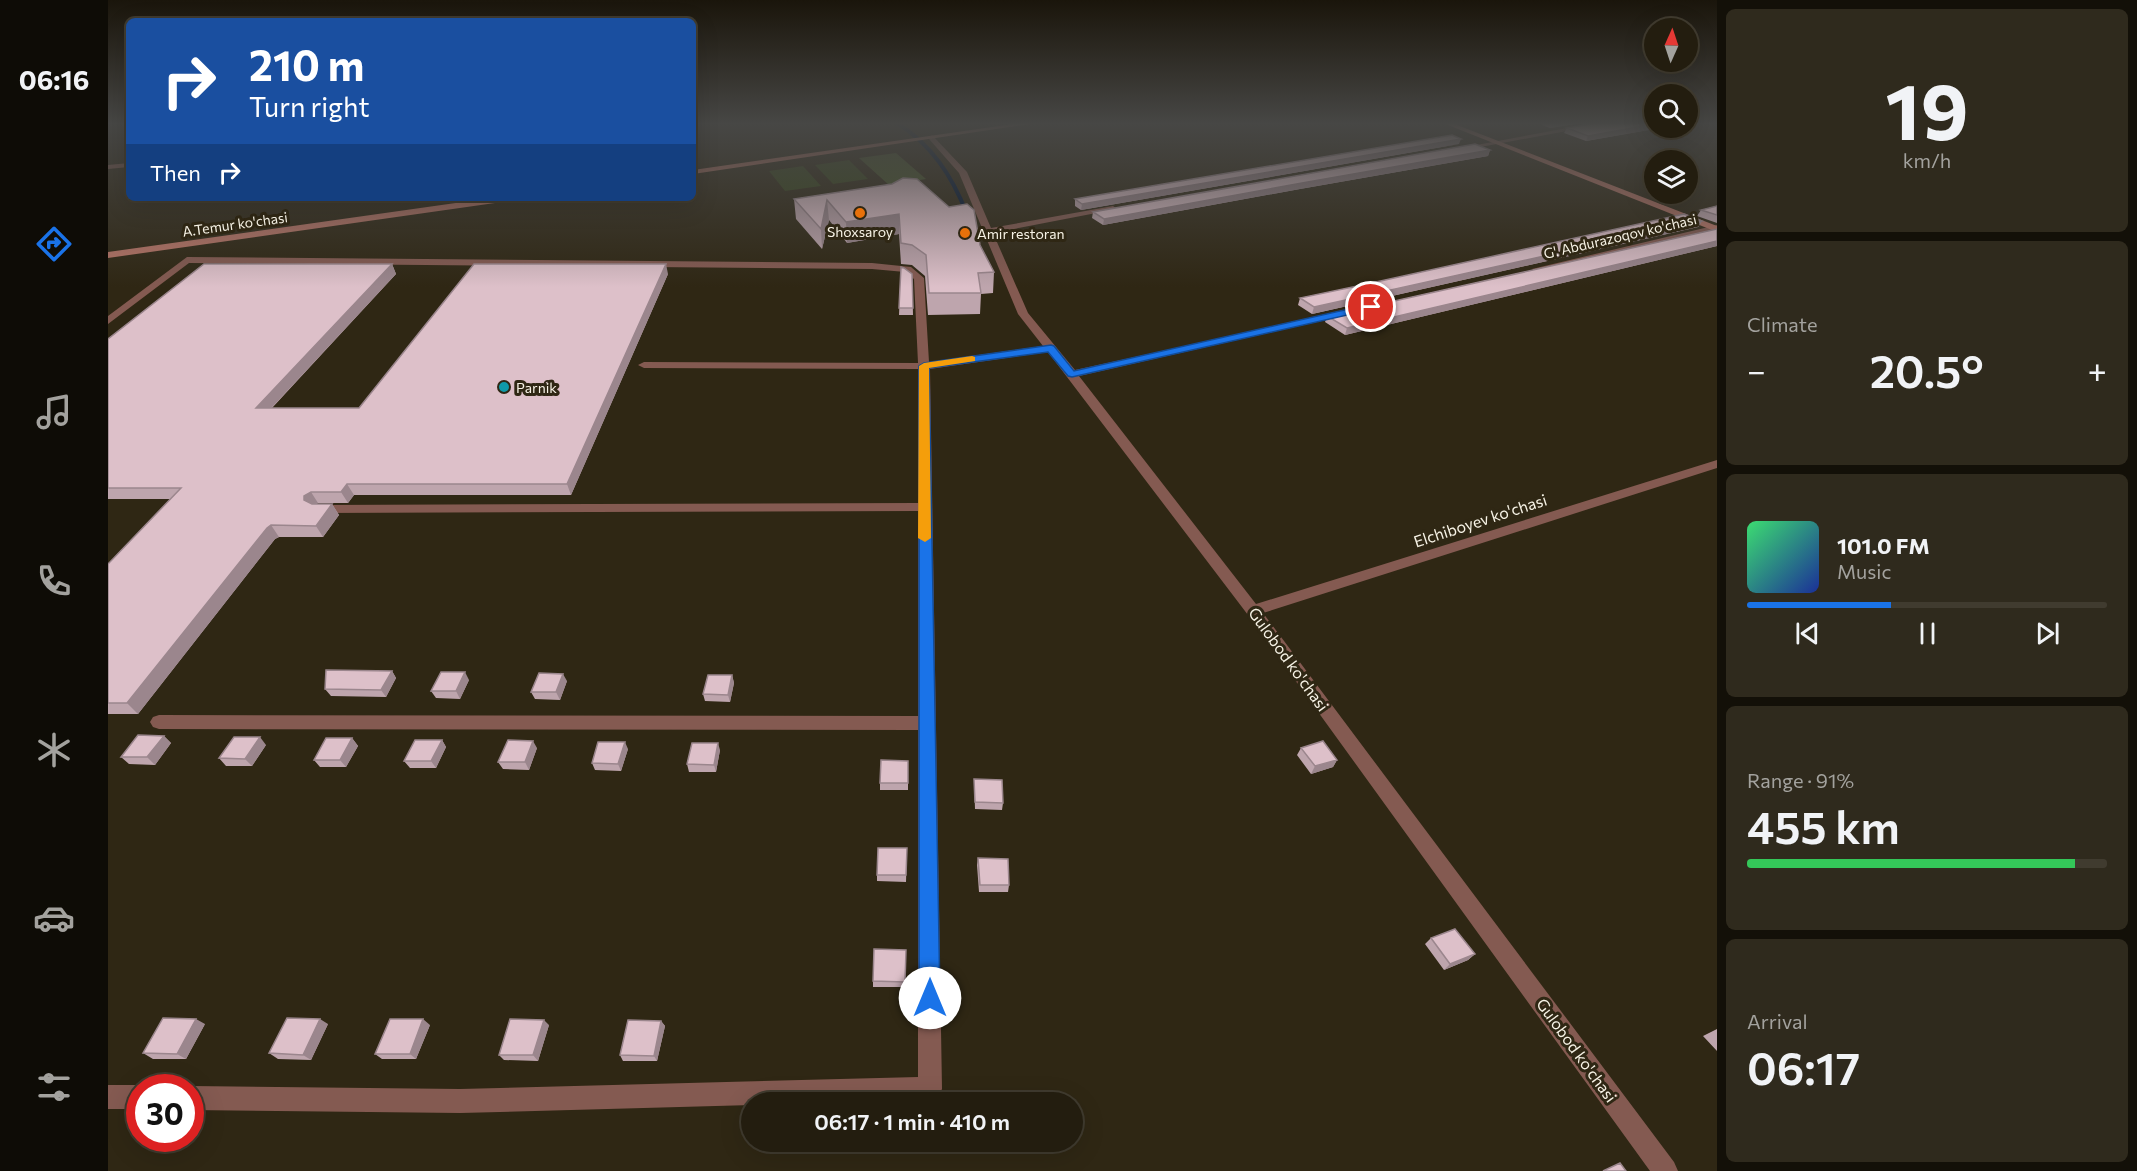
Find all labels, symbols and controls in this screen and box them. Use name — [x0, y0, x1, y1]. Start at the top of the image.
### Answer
north arrow — [1644, 18, 1698, 72]
map controls — [1644, 18, 1698, 204]
text: 210 m — [249, 38, 364, 90]
icon: right — [150, 42, 228, 120]
text: 19 — [1885, 61, 1969, 156]
text: 06:16 — [19, 63, 89, 96]
button: search — [1644, 84, 1698, 138]
text: Turn right — [249, 90, 369, 123]
text: km/h — [1903, 148, 1951, 172]
button: layers — [1644, 150, 1698, 204]
icon: right — [213, 156, 246, 189]
text: Then — [150, 159, 201, 186]
marker: Shoxsaroy — [853, 206, 867, 220]
street label: A.Temur ko'chasi — [181, 208, 289, 240]
street label: G'. Abdurazoqov ko'chasi — [1542, 210, 1698, 262]
icon: directions — [33, 223, 75, 265]
place label: Shoxsaroy — [827, 223, 893, 240]
place label: Amir restoran — [977, 225, 1065, 242]
marker: Amir restoran — [958, 226, 972, 240]
pin — [1345, 281, 1396, 332]
icon: arrive — [1354, 290, 1387, 323]
text: Climate — [1747, 312, 1817, 336]
text: 20.5° — [1870, 342, 1984, 397]
text: − — [1747, 349, 1766, 390]
text: + — [2088, 349, 2107, 390]
place label: Parnik — [516, 379, 557, 396]
marker: Parnik — [497, 380, 511, 394]
icon: music — [33, 391, 75, 433]
street label: Elchiboyev ko'chasi — [1411, 489, 1549, 551]
text: 101.0 FM — [1837, 532, 1930, 559]
text: Music — [1837, 559, 1891, 583]
icon: phone — [33, 560, 75, 602]
street label: Gulobod ko'chasi — [1245, 603, 1333, 715]
icon: previous — [1791, 617, 1824, 650]
icon: pause — [1911, 617, 1944, 650]
icon: next — [2031, 617, 2064, 650]
icon: climate — [33, 729, 75, 771]
text: Range · 91% — [1747, 768, 1854, 792]
text: 455 km — [1747, 798, 1900, 853]
icon: car — [33, 897, 75, 939]
position arrow — [898, 966, 962, 1030]
street label: Gulobod ko'chasi — [1533, 994, 1621, 1106]
text: Arrival — [1747, 1009, 1808, 1033]
text: 06:17 — [1747, 1039, 1860, 1094]
icon: filters — [33, 1066, 75, 1108]
speed limit sign: 30 — [126, 1074, 204, 1152]
text: 06:17 · 1 min · 410 m — [814, 1108, 1010, 1135]

